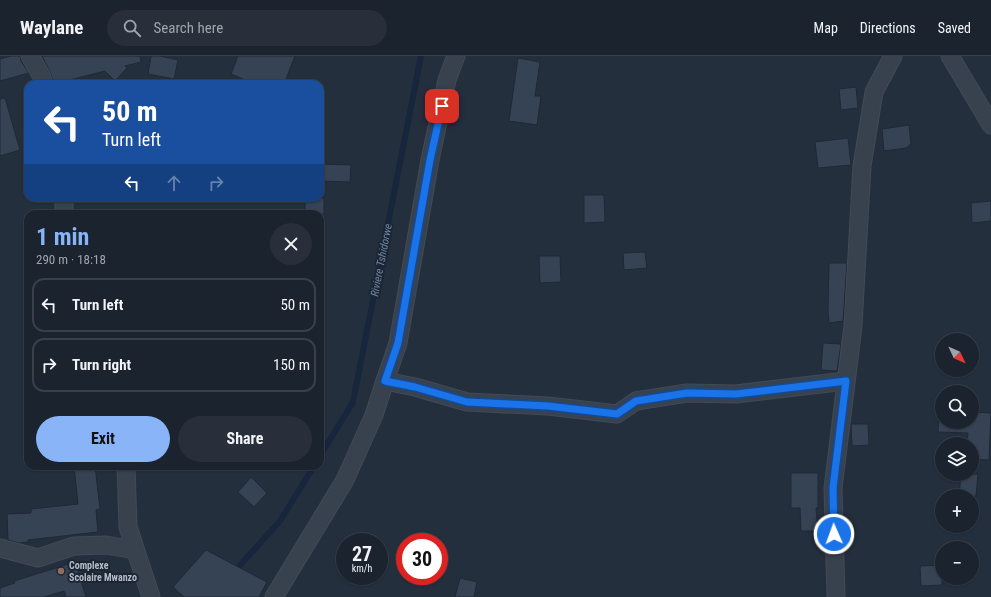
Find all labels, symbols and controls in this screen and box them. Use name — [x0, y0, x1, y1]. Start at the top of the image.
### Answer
search box — [107, 10, 387, 46]
text: Waylane — [20, 16, 83, 39]
icon: search — [121, 17, 143, 39]
text: Search here — [153, 19, 223, 37]
text: Map — [814, 20, 838, 36]
text: Directions — [860, 20, 916, 36]
text: Saved — [938, 20, 971, 36]
pin — [425, 89, 459, 123]
text: 50 m — [102, 95, 158, 128]
icon: arrive — [431, 95, 453, 117]
icon: left — [36, 96, 88, 148]
text: Turn left — [102, 129, 161, 150]
icon: left — [121, 172, 143, 194]
icon: ahead — [163, 172, 185, 194]
icon: right — [205, 172, 227, 194]
text: 1 min — [36, 223, 89, 251]
button: close — [270, 223, 312, 265]
water label: Riviere Tshidorwe — [368, 223, 395, 298]
text: 290 m · 18:18 — [36, 252, 106, 267]
icon: left — [38, 294, 60, 316]
text: Turn left — [72, 296, 123, 314]
text: 50 m — [280, 296, 310, 314]
north arrow — [935, 333, 979, 377]
map controls — [935, 333, 979, 585]
icon: right — [38, 354, 60, 376]
text: Turn right — [72, 356, 131, 374]
text: 150 m — [273, 356, 310, 374]
button: search — [935, 385, 979, 429]
button: Exit — [36, 416, 170, 462]
button: Share — [178, 416, 312, 462]
button: layers — [935, 437, 979, 481]
button: + — [935, 489, 979, 533]
position arrow — [813, 513, 855, 555]
speed limit sign: 30 — [396, 533, 448, 585]
button: − — [935, 541, 979, 585]
text: 27 — [352, 542, 372, 566]
place label: Complexe Scolaire Mwanzo — [69, 560, 137, 583]
text: km/h — [352, 563, 372, 574]
marker: Complexe Scolaire Mwanzo — [56, 566, 66, 576]

